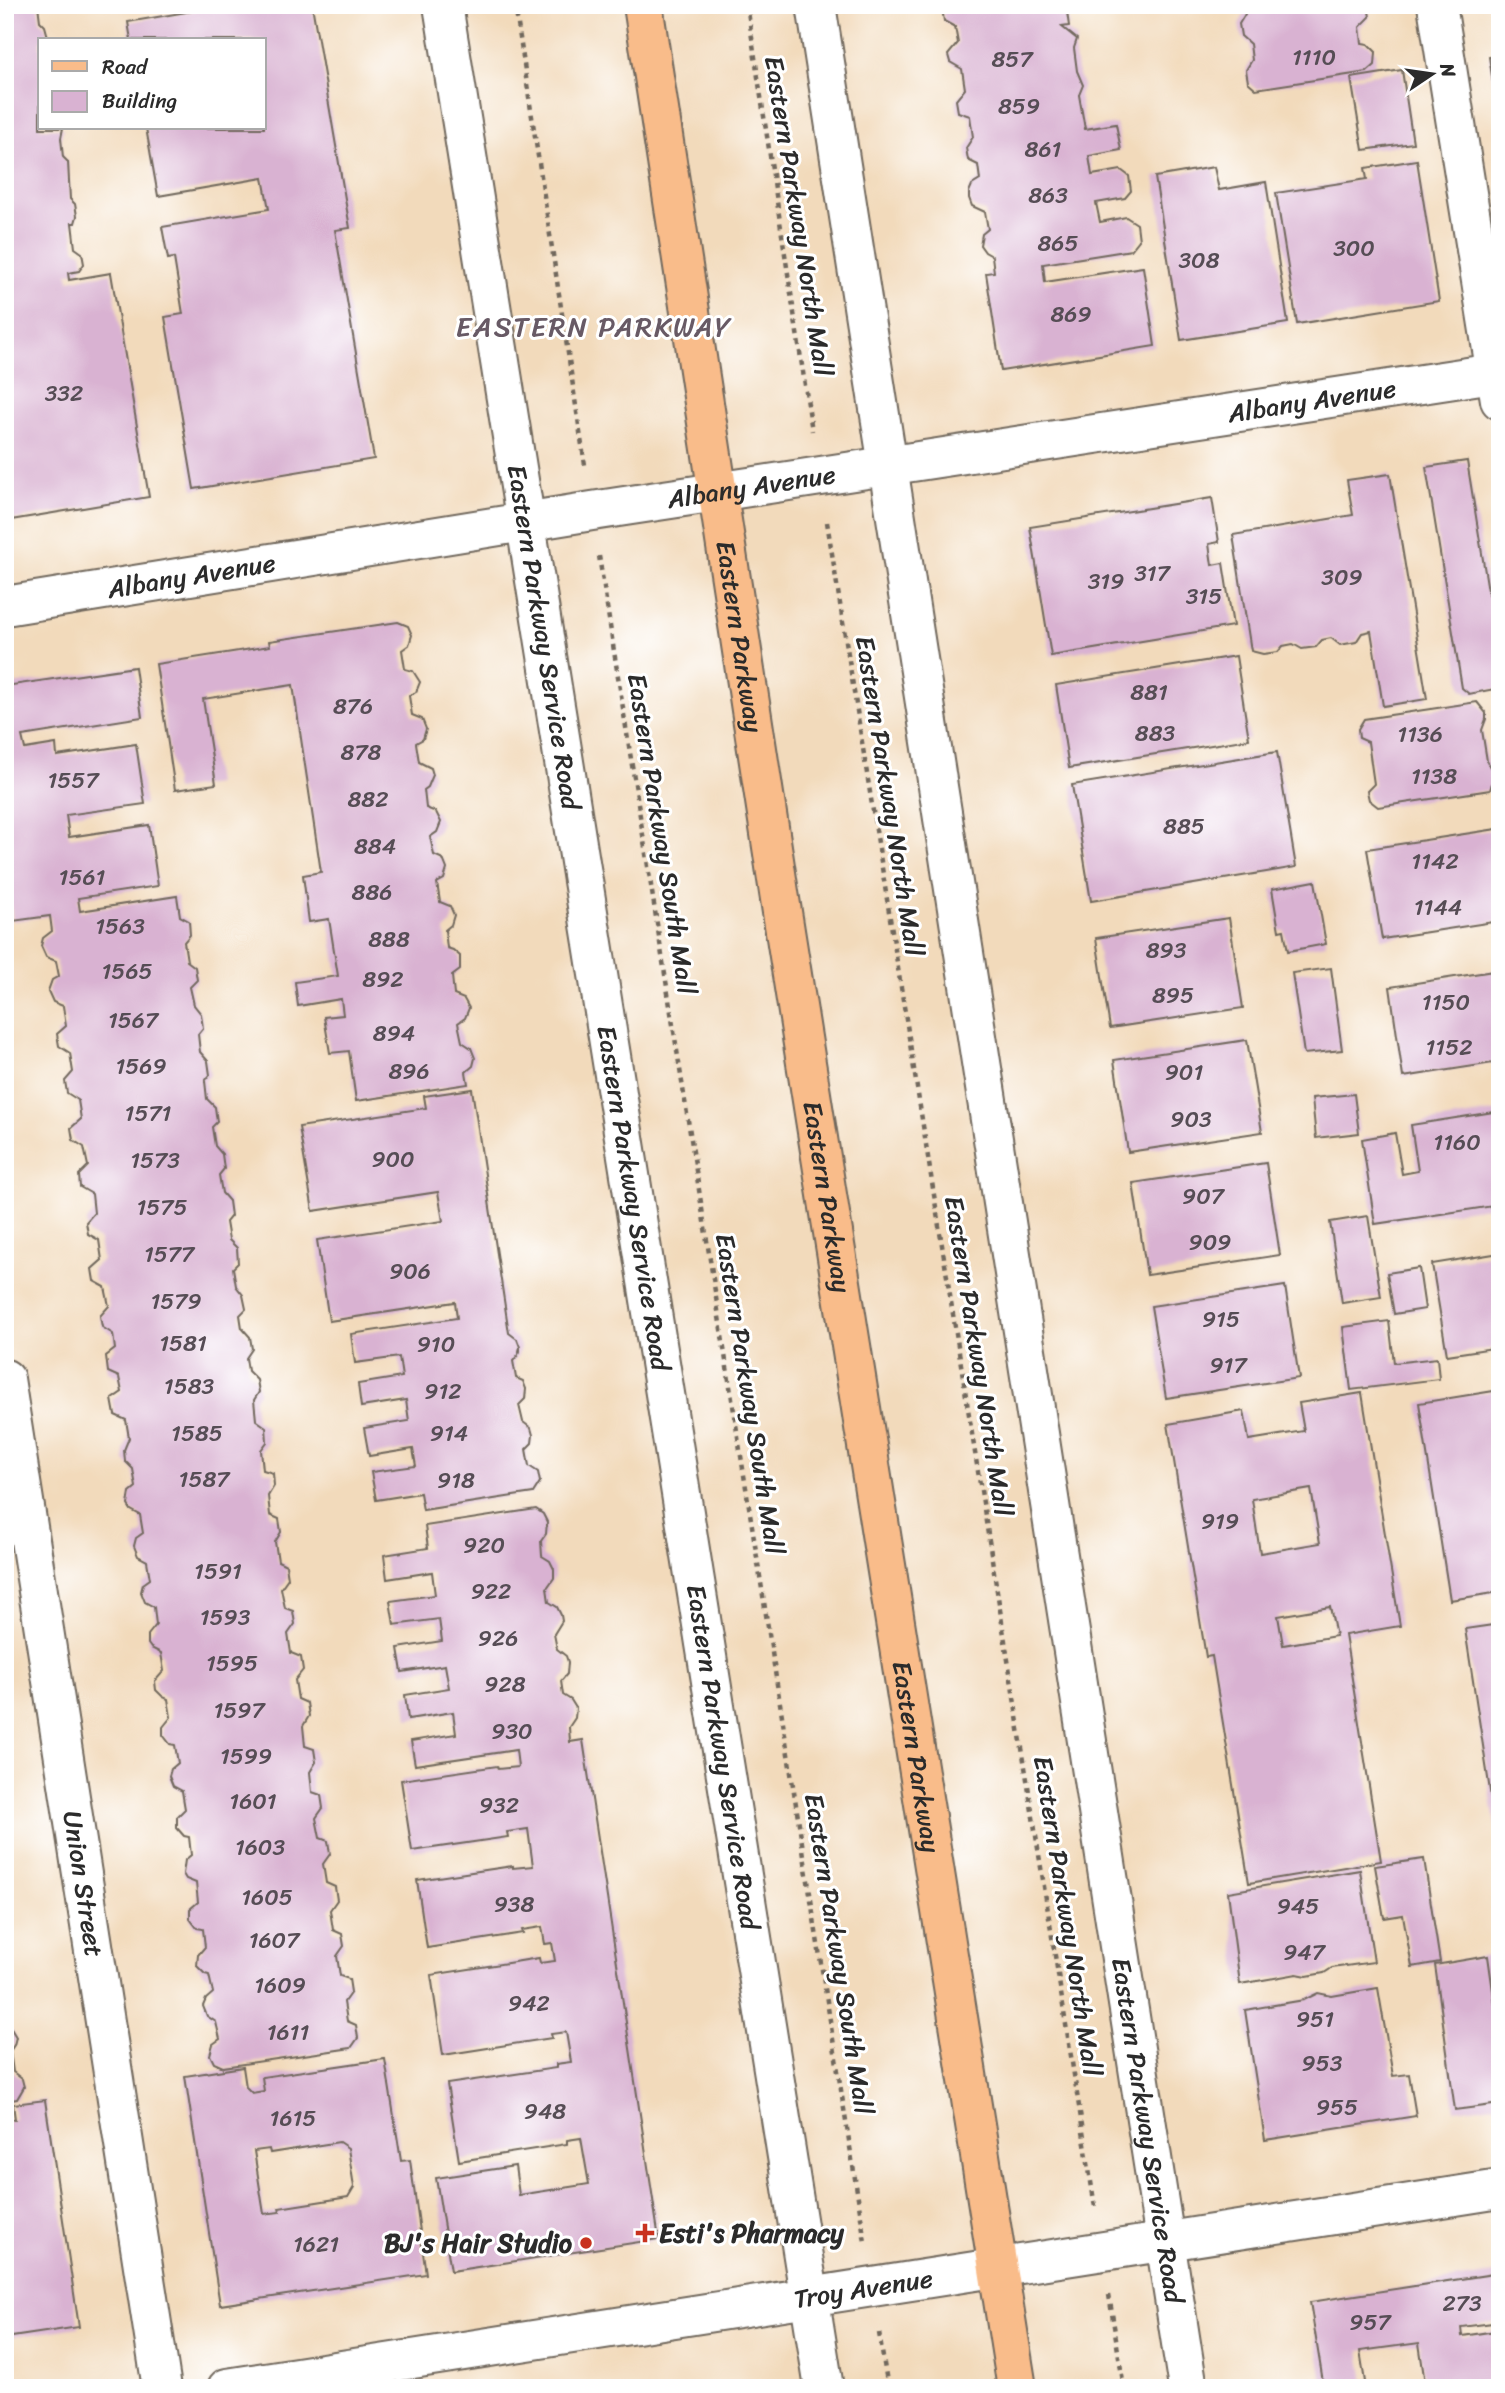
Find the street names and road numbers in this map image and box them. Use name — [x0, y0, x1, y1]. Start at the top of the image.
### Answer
street label: Eastern Parkway North Mall — [751, 52, 847, 380]
street label: Albany Avenue — [1224, 365, 1399, 437]
street label: Albany Avenue — [663, 451, 839, 522]
street label: Eastern Parkway Service Road — [494, 461, 595, 815]
street label: Eastern Parkway — [702, 537, 777, 736]
street label: Albany Avenue — [103, 540, 279, 612]
street label: Eastern Parkway North Mall — [842, 632, 938, 960]
street label: Eastern Parkway South Mall — [614, 670, 710, 998]
street label: Eastern Parkway Service Road — [583, 1022, 684, 1376]
street label: Eastern Parkway — [789, 1098, 865, 1297]
street label: Eastern Parkway North Mall — [931, 1192, 1027, 1520]
street label: Eastern Parkway South Mall — [702, 1230, 798, 1558]
street label: Eastern Parkway Service Road — [673, 1581, 774, 1935]
street label: Eastern Parkway — [879, 1658, 955, 1856]
street label: Eastern Parkway North Mall — [1020, 1752, 1116, 2080]
street label: Eastern Parkway South Mall — [791, 1790, 887, 2118]
street label: Union Street — [50, 1808, 118, 1960]
street label: Eastern Parkway Service Road — [1098, 1954, 1198, 2308]
street label: Troy Avenue — [790, 2255, 936, 2322]

